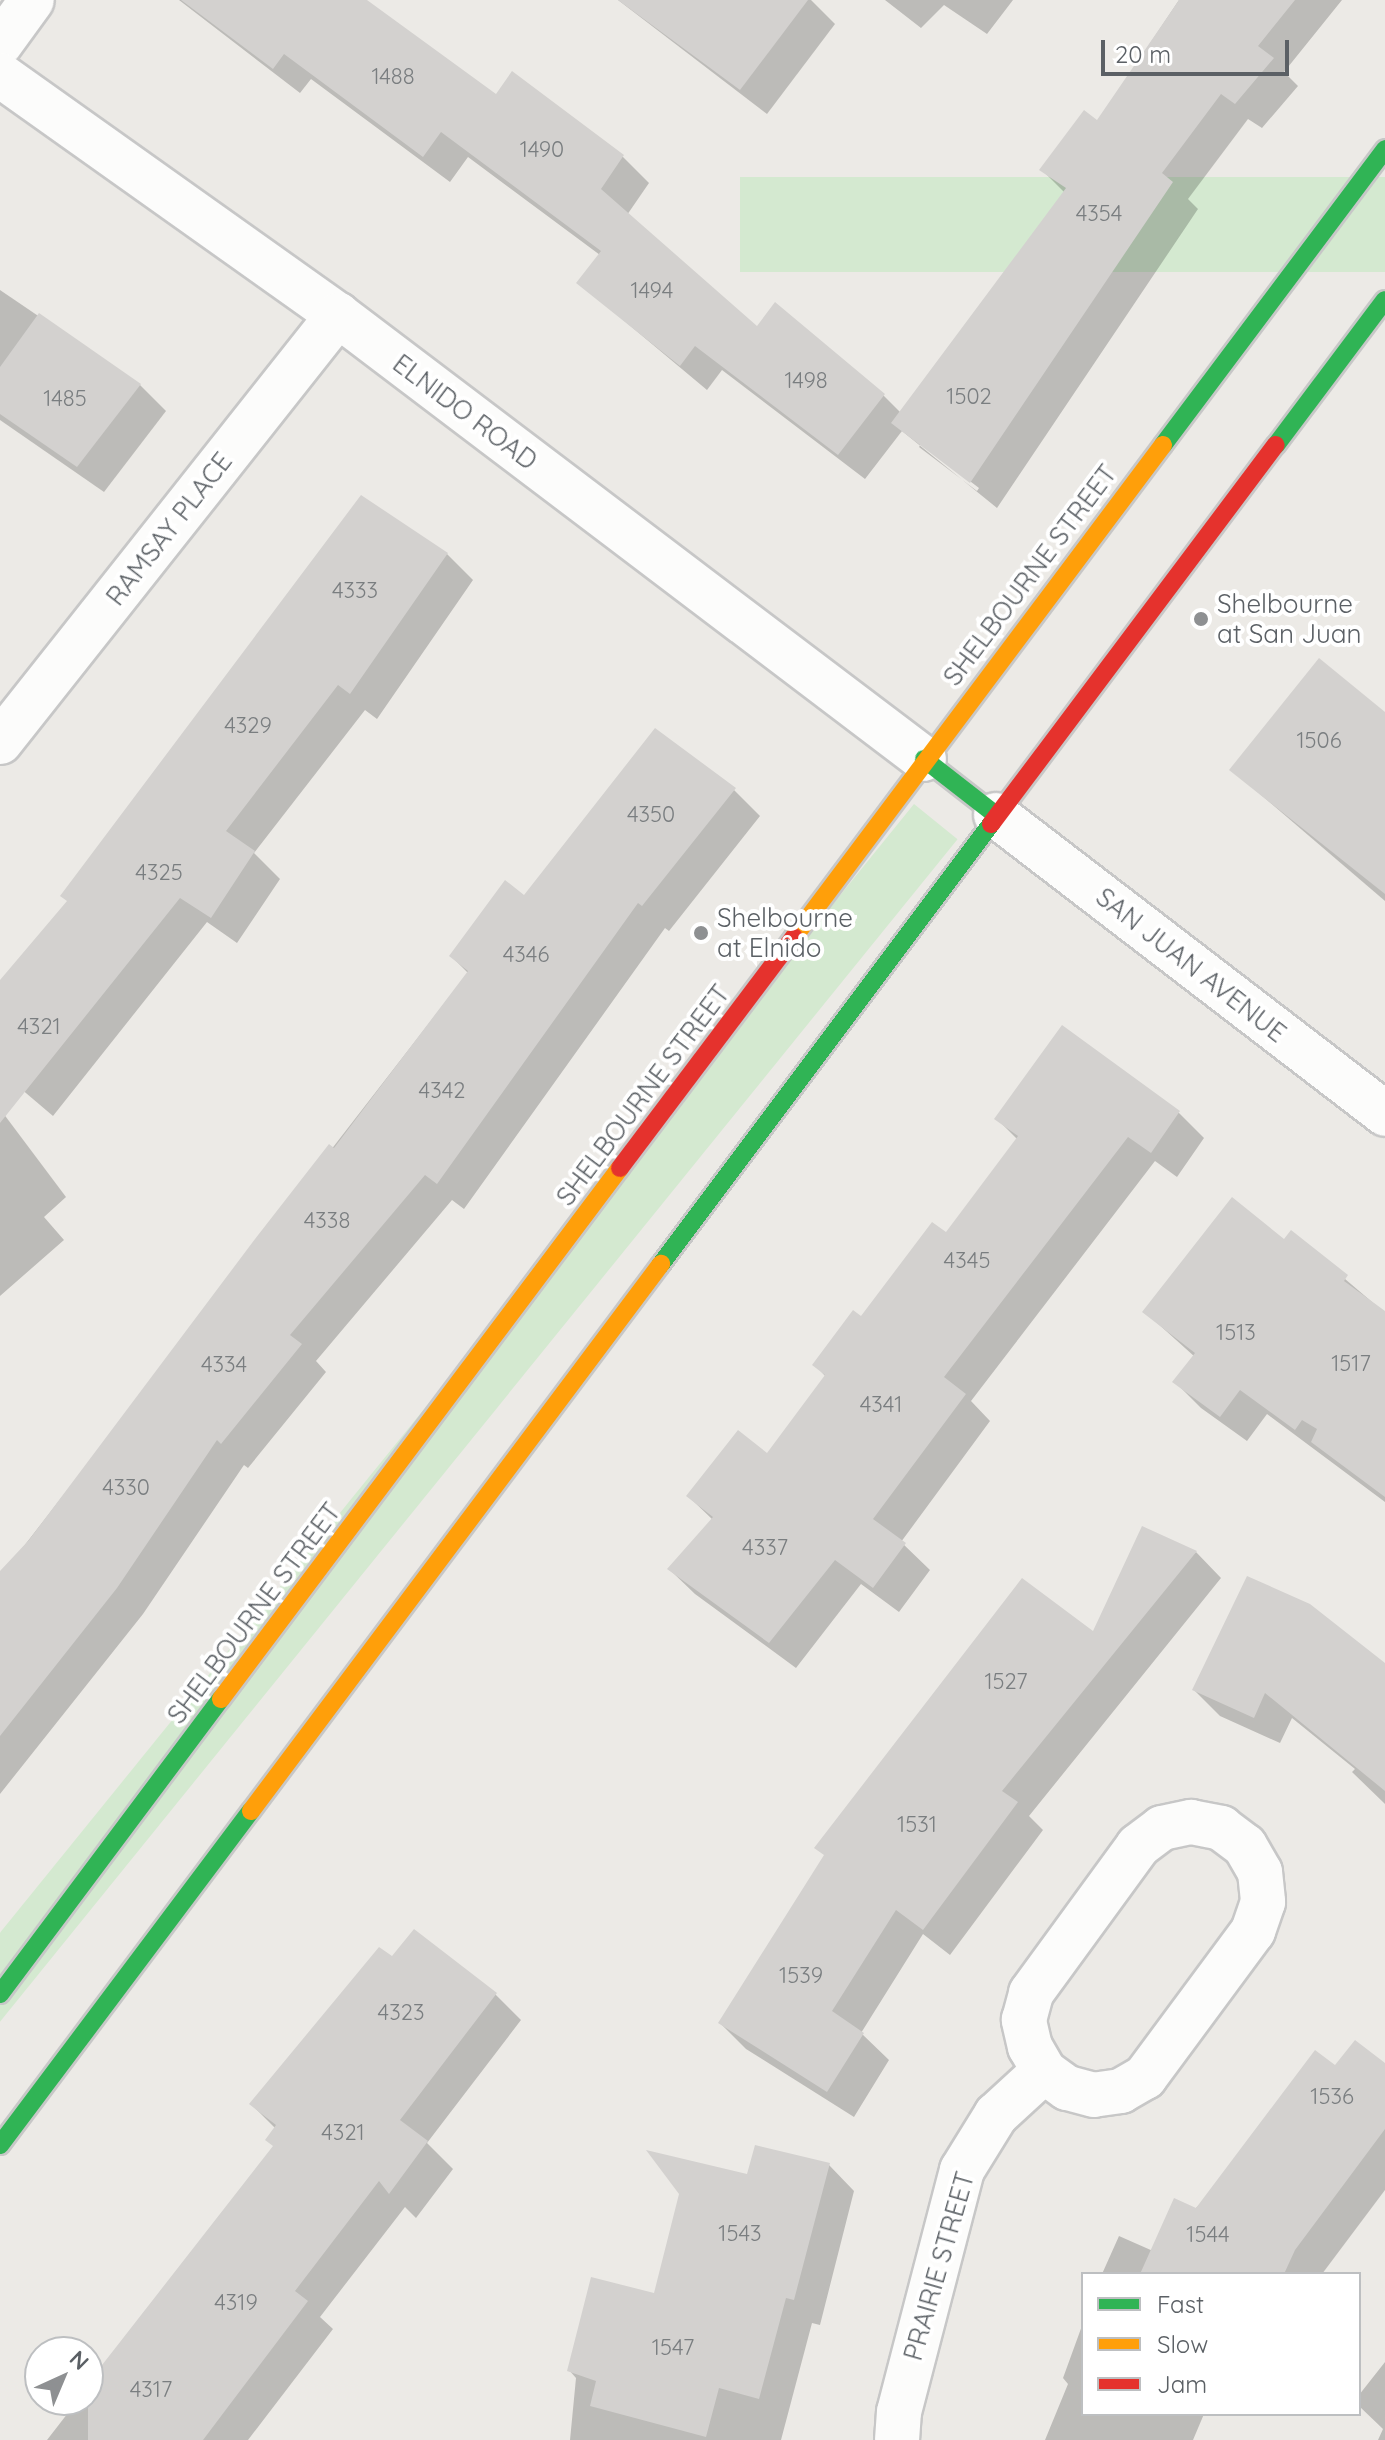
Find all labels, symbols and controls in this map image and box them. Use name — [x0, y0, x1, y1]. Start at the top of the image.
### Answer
scale bar — [1105, 24, 1293, 74]
text: 20 m — [1115, 39, 1171, 69]
house number: 1488 — [371, 64, 415, 90]
house number: 1490 — [520, 137, 564, 163]
house number: 4354 — [1076, 201, 1122, 227]
house number: 1494 — [631, 278, 673, 304]
street label: ELNIDO ROAD — [387, 348, 543, 476]
house number: 1498 — [784, 368, 828, 394]
house number: 1502 — [946, 384, 992, 410]
house number: 1485 — [43, 386, 87, 412]
street label: RAMSAY PLACE — [100, 446, 238, 612]
street label: SHELBOURNE STREET — [937, 458, 1123, 692]
house number: 4333 — [332, 578, 378, 604]
place label: Shelbourne at San Juan — [1217, 588, 1362, 650]
marker: Shelbourne at San Juan — [1192, 610, 1210, 628]
house number: 4329 — [224, 713, 272, 739]
house number: 1506 — [1296, 728, 1342, 754]
house number: 4350 — [627, 802, 675, 828]
house number: 4325 — [135, 860, 183, 886]
street label: SAN JUAN AVENUE — [1090, 881, 1292, 1049]
place label: Shelbourne at Elnido — [717, 902, 853, 964]
marker: Shelbourne at Elnido — [692, 924, 710, 942]
house number: 4346 — [503, 942, 549, 968]
street label: SHELBOURNE STREET — [550, 978, 736, 1212]
house number: 4321 — [17, 1014, 61, 1040]
house number: 4342 — [419, 1078, 465, 1104]
house number: 4338 — [304, 1208, 350, 1234]
house number: 4345 — [944, 1248, 990, 1274]
house number: 1513 — [1216, 1320, 1256, 1346]
house number: 1517 — [1331, 1351, 1371, 1377]
house number: 4334 — [201, 1352, 247, 1378]
house number: 4341 — [860, 1392, 902, 1418]
house number: 4330 — [102, 1475, 150, 1501]
street label: SHELBOURNE STREET — [161, 1496, 347, 1730]
house number: 4337 — [742, 1535, 788, 1561]
house number: 1527 — [984, 1669, 1028, 1695]
house number: 1531 — [897, 1812, 937, 1838]
house number: 1539 — [779, 1963, 823, 1989]
house number: 4323 — [378, 2000, 424, 2026]
house number: 1536 — [1310, 2084, 1354, 2110]
house number: 4321 — [321, 2120, 365, 2146]
street label: PRAIRIE STREET — [897, 2168, 981, 2364]
house number: 1543 — [718, 2221, 762, 2247]
house number: 1544 — [1186, 2222, 1230, 2248]
legend — [1081, 2272, 1361, 2416]
text: Fast — [1157, 2289, 1204, 2319]
house number: 4319 — [214, 2290, 258, 2316]
text: Slow — [1157, 2329, 1208, 2359]
house number: 1547 — [652, 2335, 694, 2361]
north arrow — [24, 2336, 104, 2416]
text: N — [64, 2344, 95, 2376]
text: Jam — [1157, 2369, 1207, 2399]
house number: 4317 — [130, 2377, 172, 2403]

